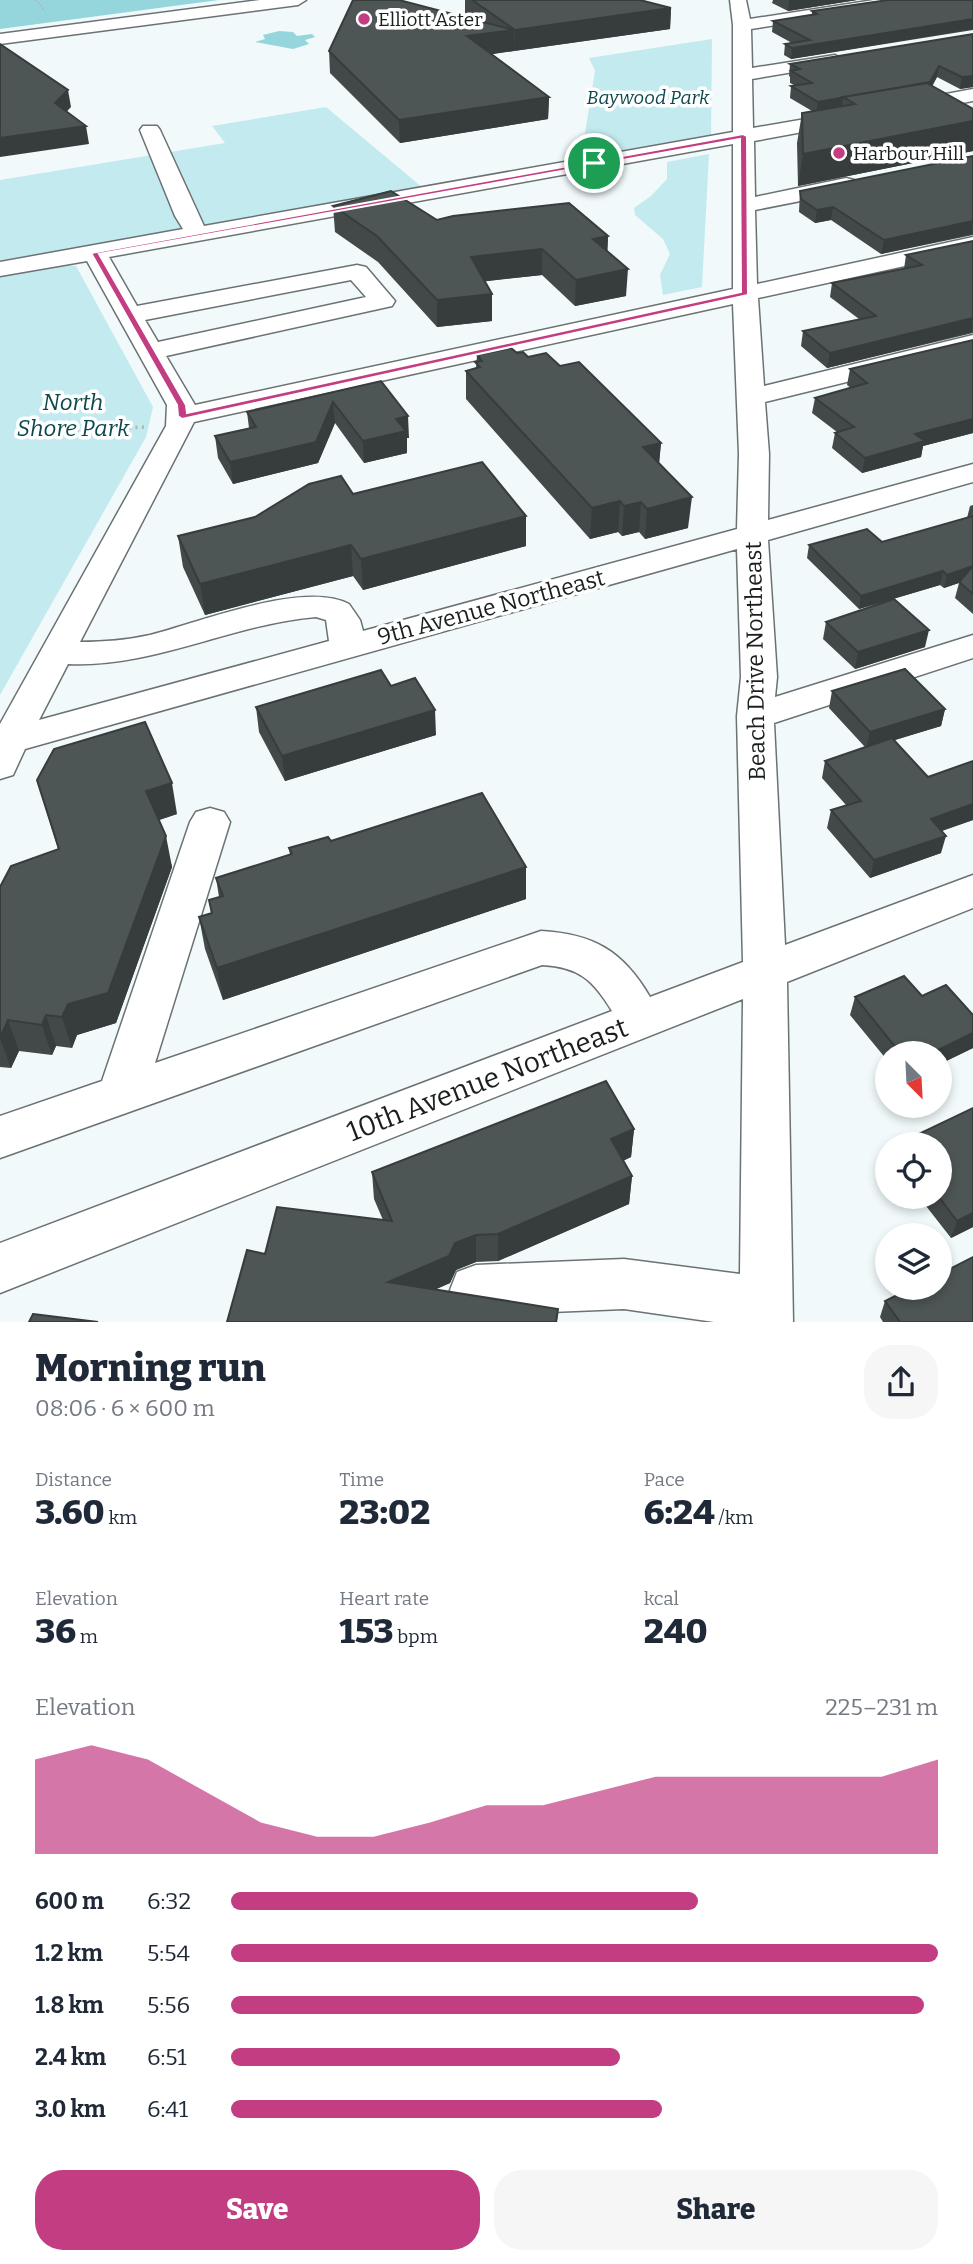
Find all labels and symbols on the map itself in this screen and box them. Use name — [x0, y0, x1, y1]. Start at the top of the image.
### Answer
place label: Elliott Aster — [378, 8, 483, 31]
marker: Elliott Aster — [356, 11, 372, 27]
park label: Baywood Park — [587, 86, 710, 109]
pin — [564, 133, 624, 193]
place label: Harbour Hill — [853, 142, 964, 165]
marker: Harbour Hill — [831, 145, 847, 161]
park label: North Shore Park — [17, 388, 130, 442]
street label: Beach Drive Northeast — [739, 541, 771, 781]
street label: 9th Avenue Northeast — [374, 563, 608, 651]
street label: 10th Avenue Northeast — [342, 1011, 632, 1148]
north arrow — [875, 1041, 952, 1118]

